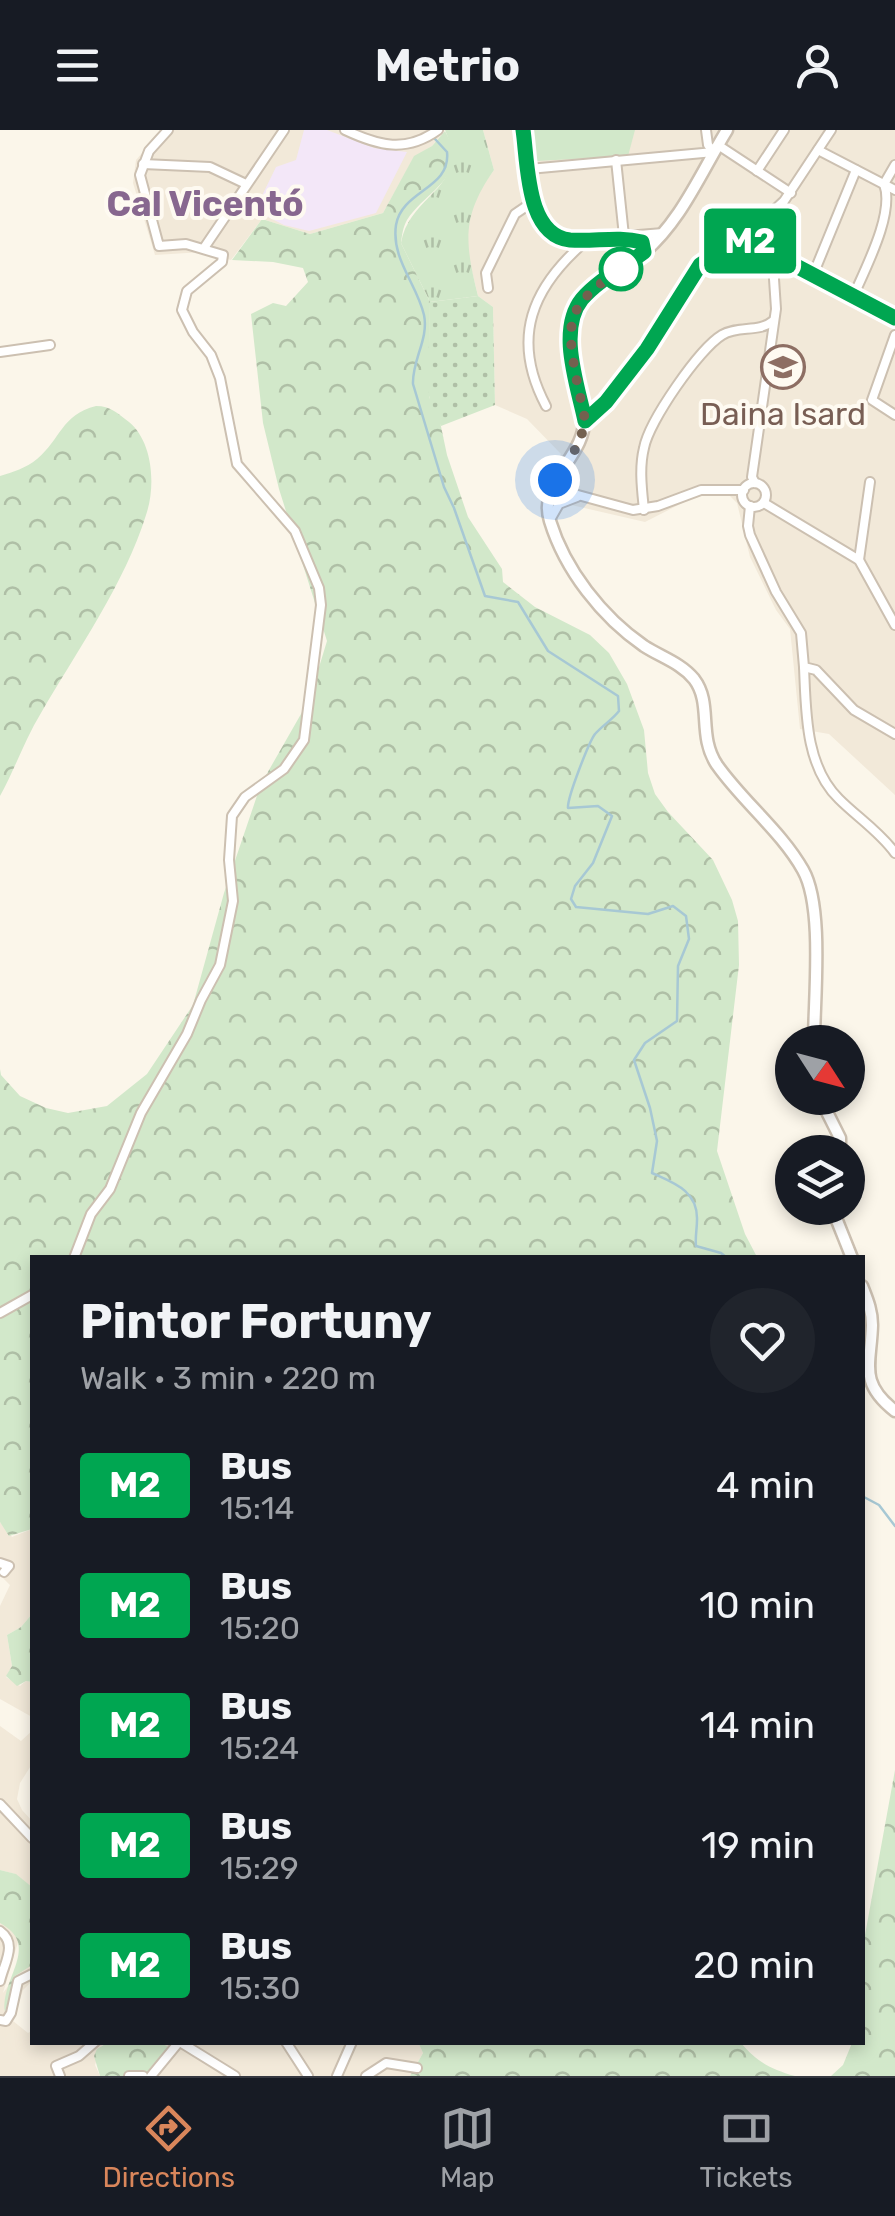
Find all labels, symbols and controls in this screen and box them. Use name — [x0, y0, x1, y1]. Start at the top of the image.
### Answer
icon: menu — [50, 38, 105, 93]
icon: person — [790, 38, 845, 93]
text: Metrio — [375, 39, 520, 92]
district label: Cal Vicentó — [106, 183, 304, 225]
line badge: M2 — [705, 208, 795, 274]
text: M2 — [724, 220, 776, 262]
unlabelled marker — [600, 248, 642, 290]
school or university icon: Daina Isard — [760, 344, 806, 390]
place label: Daina Isard — [700, 395, 866, 433]
your location — [530, 455, 580, 505]
north arrow — [775, 1025, 865, 1115]
map controls — [775, 1025, 865, 1225]
button: layers — [775, 1135, 865, 1225]
button: heart — [710, 1288, 815, 1393]
text: Pintor Fortuny — [80, 1293, 432, 1350]
text: Walk · 3 min · 220 m — [80, 1359, 376, 1397]
text: Bus — [220, 1443, 292, 1489]
text: 4 min — [716, 1462, 815, 1508]
text: M2 — [109, 1464, 161, 1506]
text: 15:14 — [220, 1489, 294, 1527]
text: Bus — [220, 1563, 292, 1609]
text: 10 min — [699, 1582, 815, 1628]
text: M2 — [109, 1584, 161, 1626]
text: 15:20 — [220, 1609, 300, 1647]
text: Bus — [220, 1683, 292, 1729]
text: 14 min — [700, 1702, 815, 1748]
text: M2 — [109, 1704, 161, 1746]
text: 15:24 — [220, 1729, 299, 1767]
text: Bus — [220, 1803, 292, 1849]
text: 19 min — [701, 1822, 815, 1868]
text: M2 — [109, 1824, 161, 1866]
text: 15:29 — [220, 1849, 299, 1887]
text: Bus — [220, 1923, 292, 1969]
text: 20 min — [693, 1942, 815, 1988]
text: M2 — [109, 1944, 161, 1986]
text: 15:30 — [220, 1969, 300, 2007]
tab: Directions — [102, 2101, 235, 2194]
tab: Map — [440, 2101, 495, 2194]
tab: Tickets — [700, 2101, 793, 2194]

